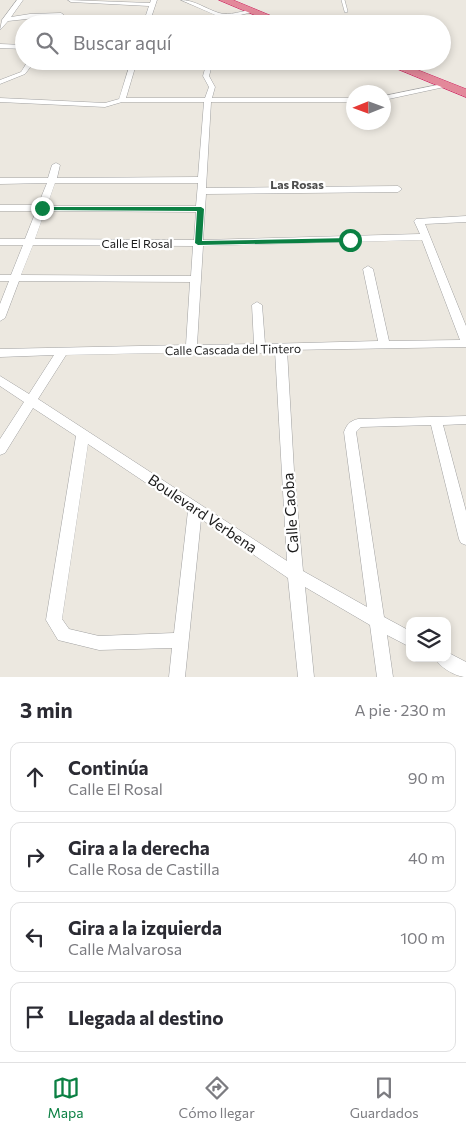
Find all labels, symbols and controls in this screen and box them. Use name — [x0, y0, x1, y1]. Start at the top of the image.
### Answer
search box — [15, 15, 451, 70]
icon: search — [33, 29, 61, 57]
text: Buscar aquí — [73, 31, 172, 54]
north arrow — [346, 85, 391, 130]
district label: Las Rosas — [270, 177, 324, 191]
route end — [31, 197, 54, 220]
route start — [339, 229, 362, 252]
street label: Calle El Rosal — [101, 236, 173, 250]
street label: Calle Cascada del Tintero — [165, 341, 301, 357]
street label: Boulevard Verbena — [145, 470, 261, 556]
street label: Calle Caoba — [278, 472, 302, 554]
map controls — [406, 617, 451, 662]
button: layers — [406, 617, 451, 662]
text: 3 min — [20, 697, 73, 722]
text: A pie · 230 m — [355, 700, 446, 719]
text: Continúa — [68, 756, 149, 779]
icon: ahead — [21, 763, 49, 791]
text: 90 m — [408, 768, 445, 787]
text: Calle El Rosal — [68, 779, 163, 798]
text: Gira a la derecha — [68, 836, 210, 859]
icon: right — [21, 843, 49, 871]
text: 40 m — [408, 848, 445, 867]
text: Calle Rosa de Castilla — [68, 859, 220, 878]
text: Gira a la izquierda — [68, 916, 222, 939]
icon: left — [21, 923, 49, 951]
text: 100 m — [400, 928, 445, 947]
text: Calle Malvarosa — [68, 939, 182, 958]
icon: arrive — [21, 1003, 49, 1031]
text: Llegada al destino — [68, 1006, 224, 1029]
tab: Mapa — [47, 1074, 84, 1121]
tab: Cómo llegar — [179, 1074, 255, 1121]
tab: Guardados — [350, 1074, 419, 1121]

